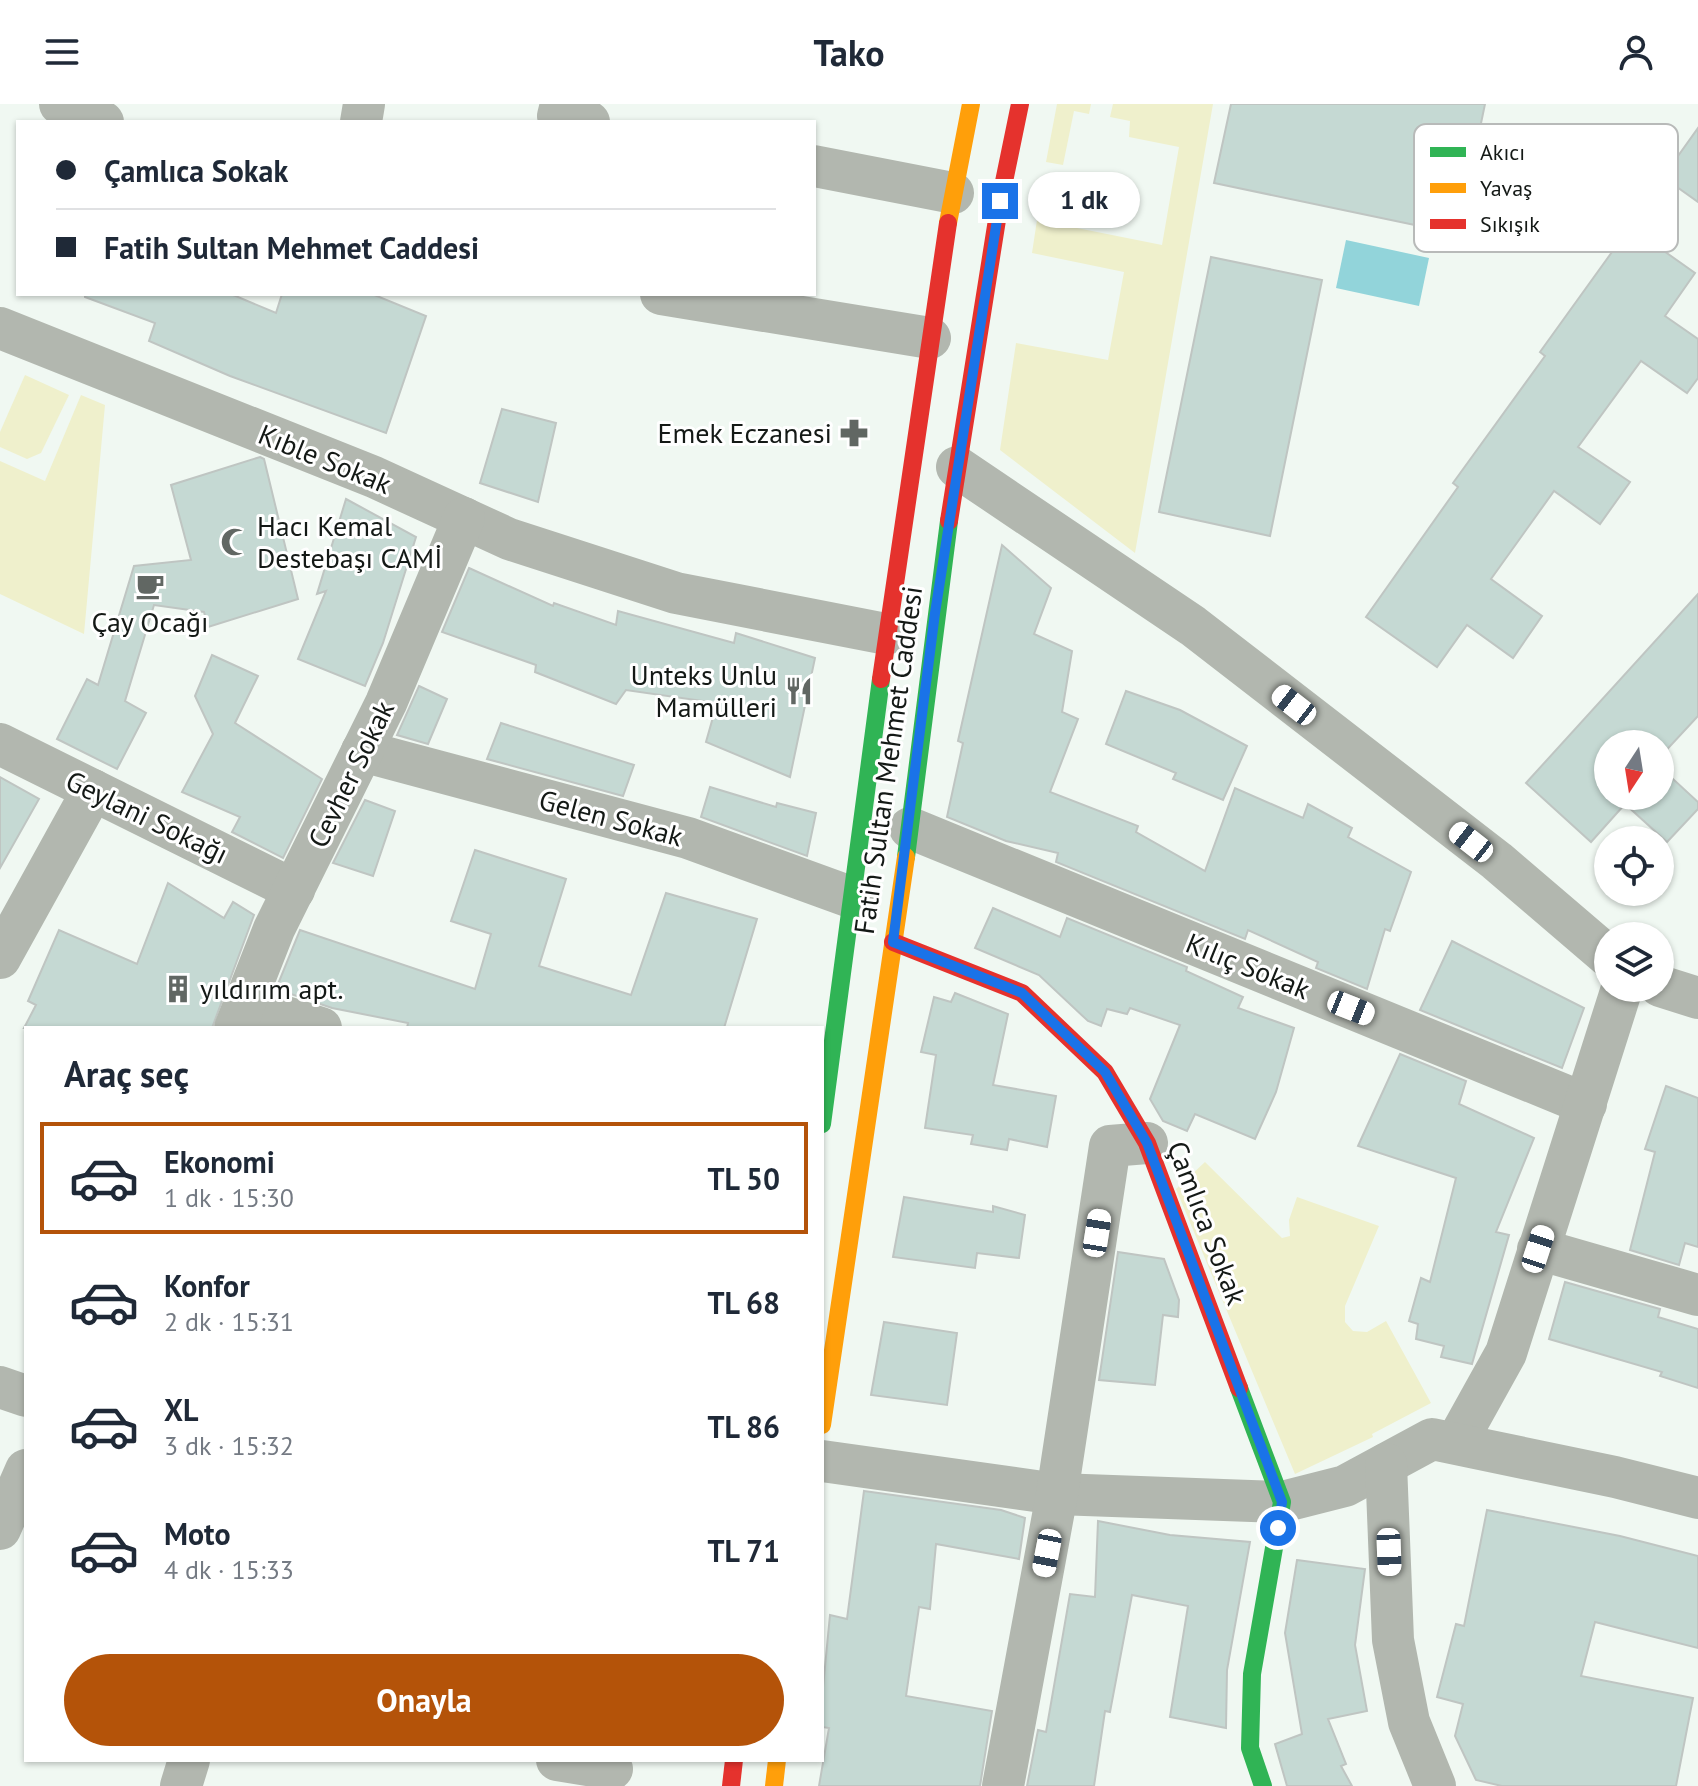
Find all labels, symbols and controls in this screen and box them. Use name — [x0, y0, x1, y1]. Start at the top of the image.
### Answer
text: Tako — [813, 29, 885, 76]
icon: menu — [40, 30, 84, 74]
icon: person — [1614, 30, 1658, 74]
legend — [1414, 124, 1678, 252]
text: Akıcı — [1480, 138, 1525, 166]
text: Çamlıca Sokak — [104, 151, 288, 190]
callout: 1 dk — [1028, 173, 1140, 229]
text: Yavaş — [1480, 174, 1532, 202]
route end — [982, 183, 1018, 219]
text: 1 dk — [1060, 183, 1108, 216]
text: Sıkışık — [1480, 210, 1540, 238]
text: Fatih Sultan Mehmet Caddesi — [104, 228, 479, 267]
place label: Emek Eczanesi — [658, 414, 832, 451]
street label: Kıble Sokak — [253, 415, 398, 502]
pharmacy icon: Emek Eczanesi — [839, 418, 869, 448]
place label: Hacı Kemal Destebaşı CAMİ — [257, 507, 442, 576]
mosque icon: Hacı Kemal Destebaşı CAMİ — [220, 527, 250, 557]
cafe icon: Çay Ocağı — [135, 571, 165, 601]
street label: Fatih Sultan Mehmet Caddesi — [845, 584, 930, 936]
place label: Çay Ocağı — [91, 603, 209, 640]
place label: Unteks Unlu Mamülleri — [631, 656, 777, 725]
restaurant icon: Unteks Unlu Mamülleri — [784, 676, 814, 706]
car — [1268, 681, 1320, 729]
street label: Cevher Sokak — [299, 694, 402, 853]
north arrow — [1594, 730, 1674, 810]
map controls — [1594, 730, 1674, 1002]
street label: Geylani Sokağı — [60, 761, 234, 872]
street label: Gelen Sokak — [535, 781, 688, 855]
car — [1445, 818, 1497, 866]
button: locate — [1594, 826, 1674, 906]
button: layers — [1594, 922, 1674, 1002]
street label: Kılıç Sokak — [1181, 924, 1316, 1007]
place label: yıldırım apt. — [200, 970, 344, 1007]
building icon: yıldırım apt. — [163, 974, 193, 1004]
car — [1324, 988, 1378, 1028]
text: Araç seç — [64, 1050, 189, 1097]
street label: Çamlıca Sokak — [1159, 1136, 1256, 1310]
icon: car — [68, 1142, 140, 1214]
text: Ekonomi — [164, 1142, 275, 1181]
text: TL 50 — [707, 1159, 780, 1198]
text: 1 dk · 15:30 — [164, 1181, 294, 1214]
car — [1081, 1207, 1113, 1259]
car — [1519, 1222, 1557, 1276]
icon: car — [68, 1266, 140, 1338]
text: Konfor — [164, 1266, 250, 1305]
text: TL 68 — [707, 1283, 780, 1322]
text: 2 dk · 15:31 — [164, 1305, 294, 1338]
icon: car — [68, 1390, 140, 1462]
text: XL — [164, 1390, 198, 1429]
text: TL 86 — [707, 1407, 780, 1446]
text: 3 dk · 15:32 — [164, 1429, 294, 1462]
route start — [1260, 1510, 1296, 1546]
icon: car — [68, 1514, 140, 1586]
text: Moto — [164, 1514, 231, 1553]
car — [1031, 1527, 1063, 1579]
car — [1376, 1528, 1402, 1576]
text: TL 71 — [707, 1531, 780, 1570]
text: 4 dk · 15:33 — [164, 1553, 294, 1586]
button: Onayla — [64, 1654, 784, 1746]

